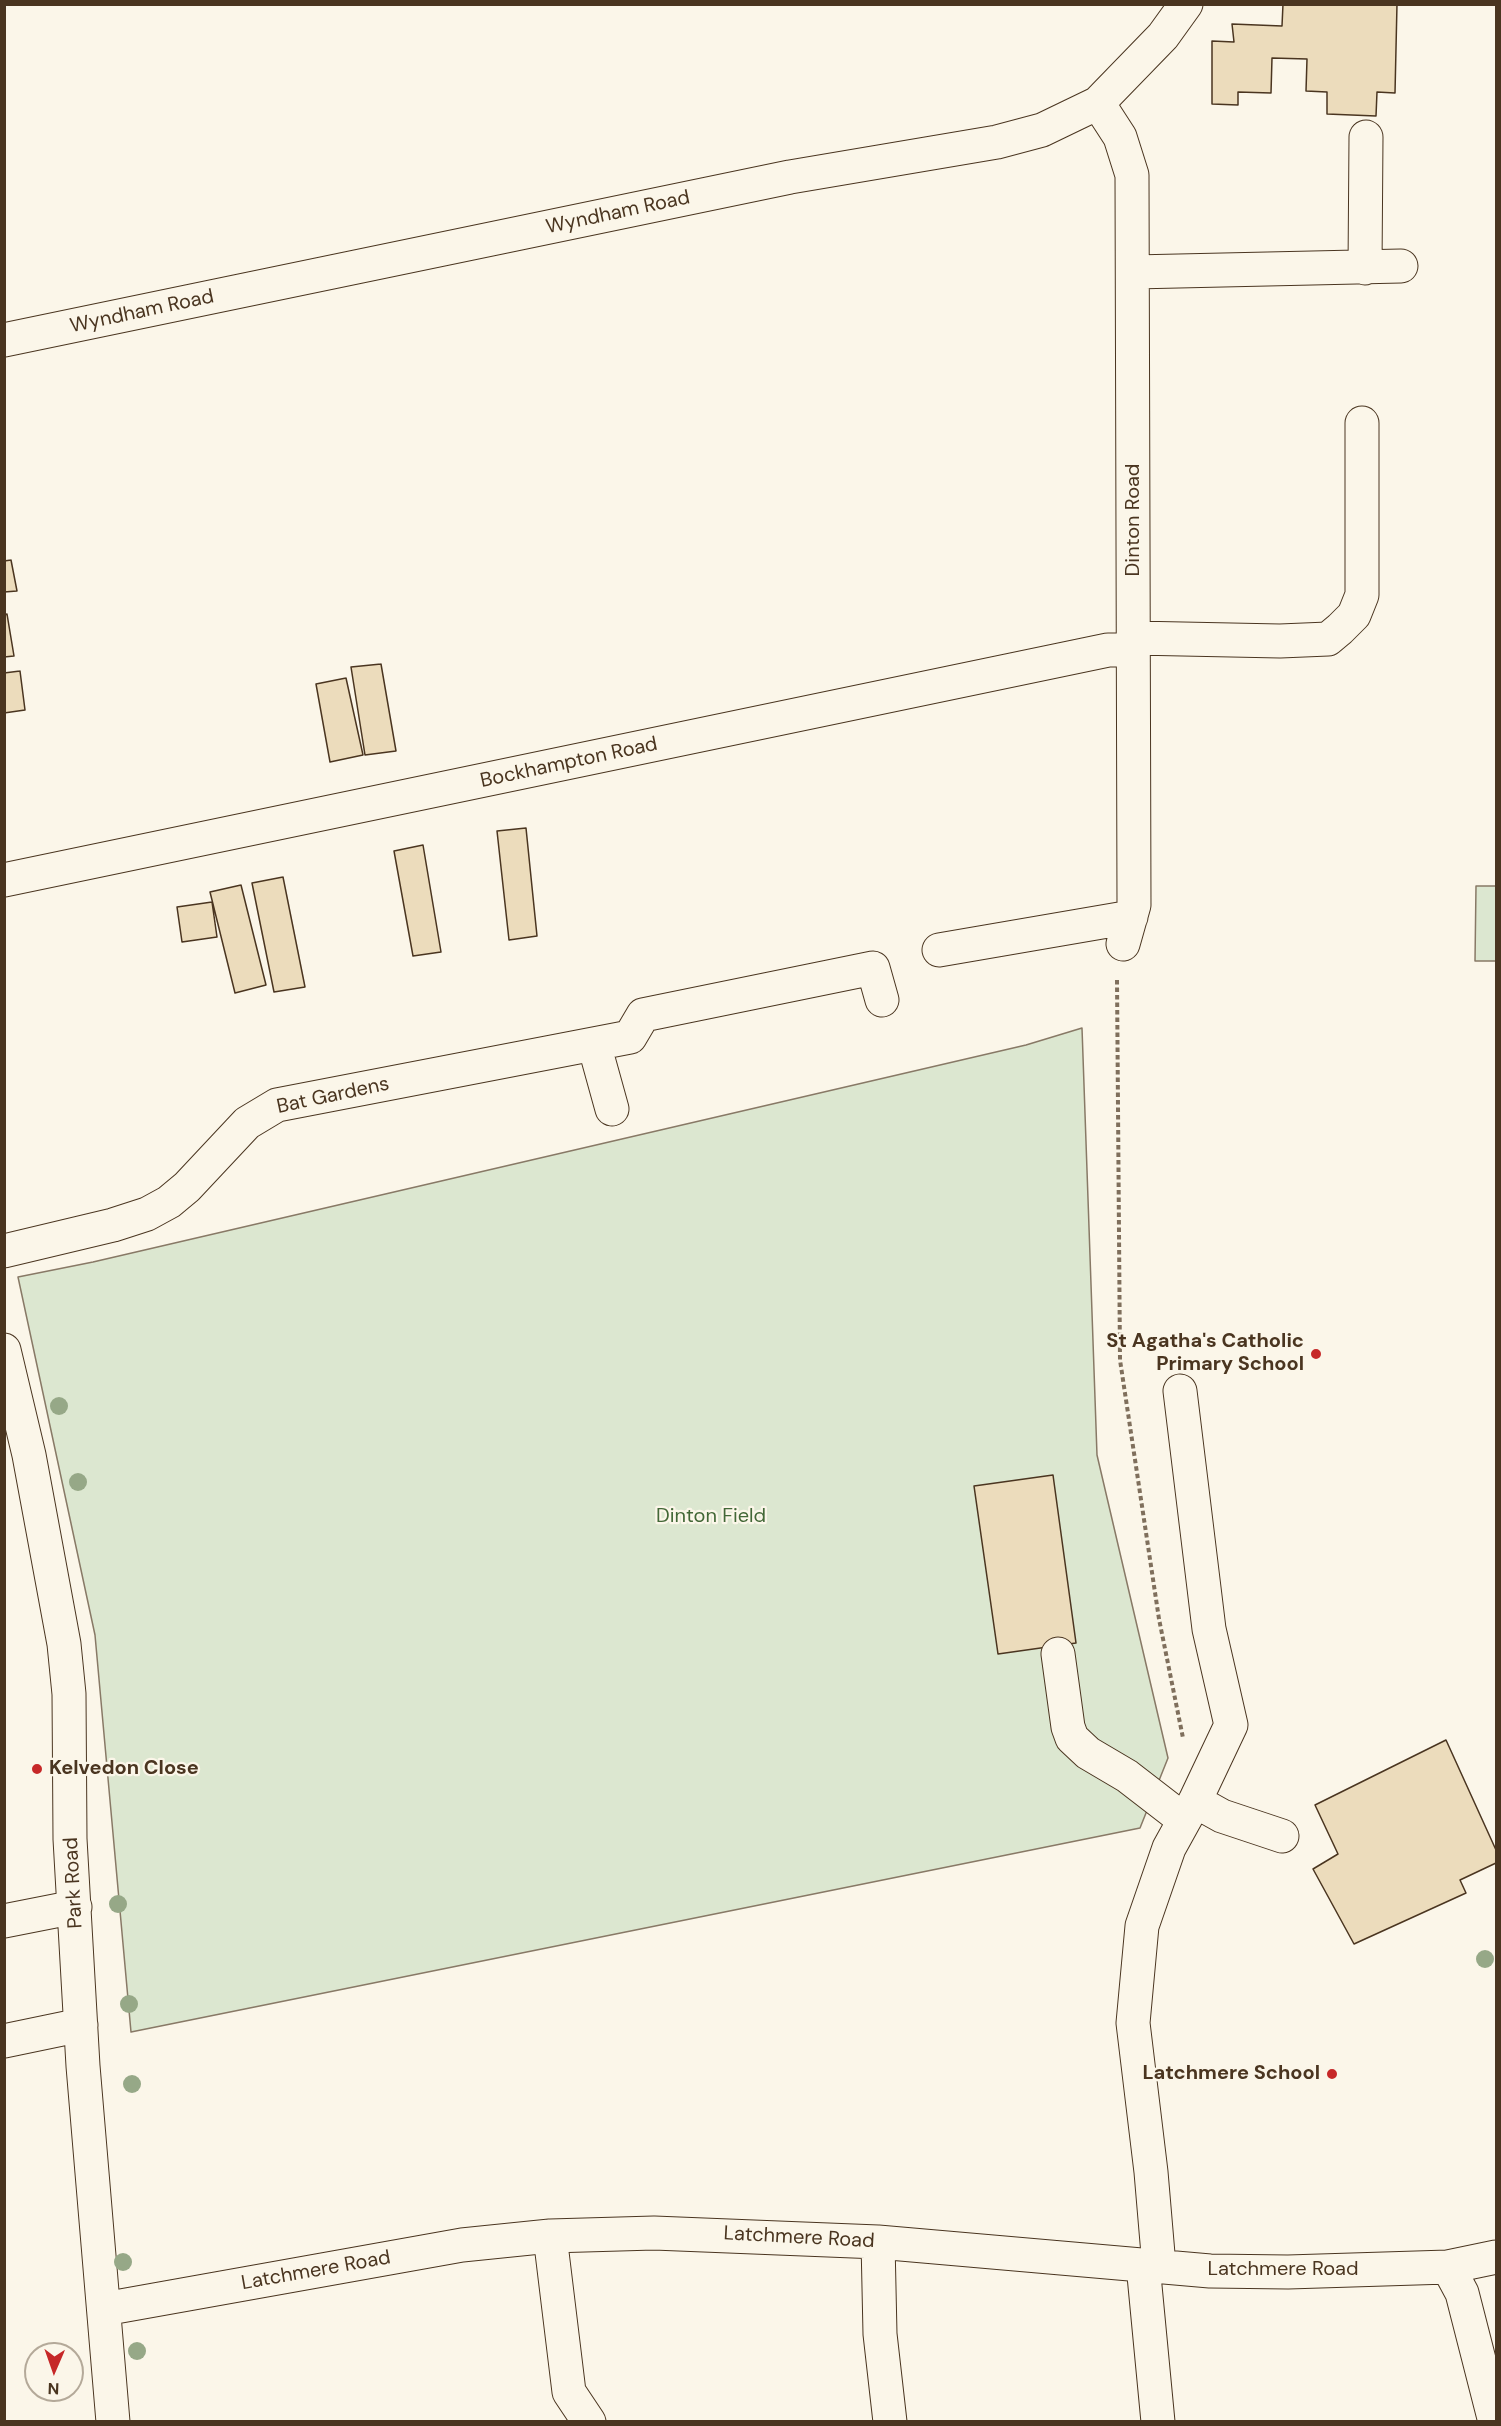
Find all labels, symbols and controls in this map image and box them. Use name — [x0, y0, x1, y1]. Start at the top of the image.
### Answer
street label: Wyndham Road — [544, 186, 692, 240]
street label: Wyndham Road — [68, 285, 216, 339]
street label: Dinton Road — [1122, 464, 1146, 576]
street label: Bockhampton Road — [478, 732, 660, 794]
street label: Bat Gardens — [275, 1072, 391, 1120]
place label: St Agatha's Catholic Primary School — [1106, 1330, 1304, 1377]
marker: St Agatha's Catholic Primary School — [1309, 1347, 1323, 1361]
park label: Dinton Field — [656, 1505, 766, 1529]
place label: Kelvedon Close — [49, 1757, 199, 1781]
marker: Kelvedon Close — [30, 1762, 44, 1776]
street label: Park Road — [60, 1837, 88, 1929]
place label: Latchmere School — [1142, 2062, 1320, 2086]
marker: Latchmere School — [1325, 2067, 1339, 2081]
street label: Latchmere Road — [723, 2222, 875, 2254]
street label: Latchmere Road — [240, 2246, 392, 2296]
street label: Latchmere Road — [1207, 2258, 1359, 2282]
north arrow — [24, 2342, 84, 2402]
text: N — [47, 2378, 60, 2399]

